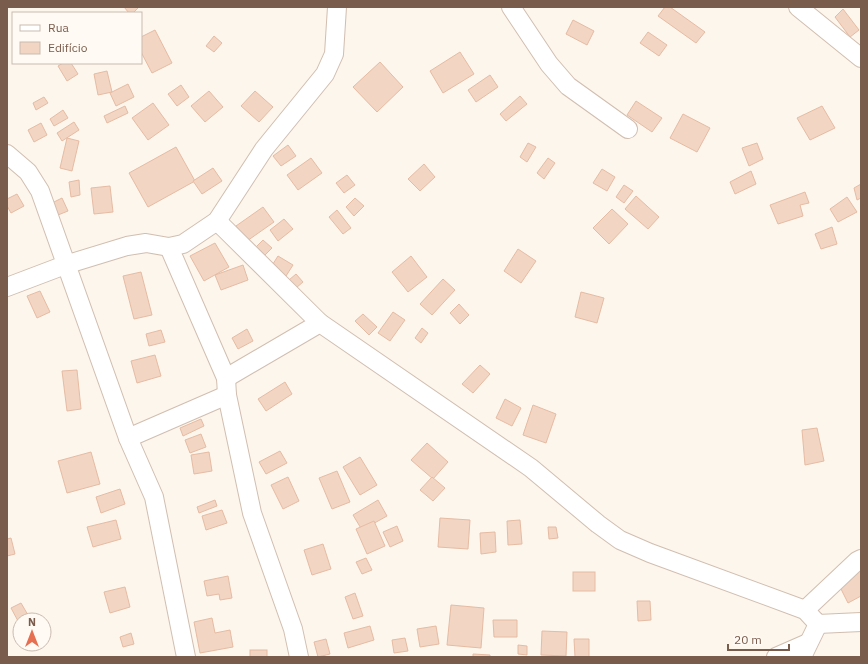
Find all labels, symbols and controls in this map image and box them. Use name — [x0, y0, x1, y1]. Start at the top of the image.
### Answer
legend — [12, 12, 142, 64]
text: Rua — [48, 20, 69, 35]
text: Edifício — [48, 40, 88, 55]
north arrow — [12, 612, 52, 652]
text: N — [28, 615, 36, 629]
scale bar — [728, 626, 789, 652]
text: 20 m — [734, 632, 762, 647]

